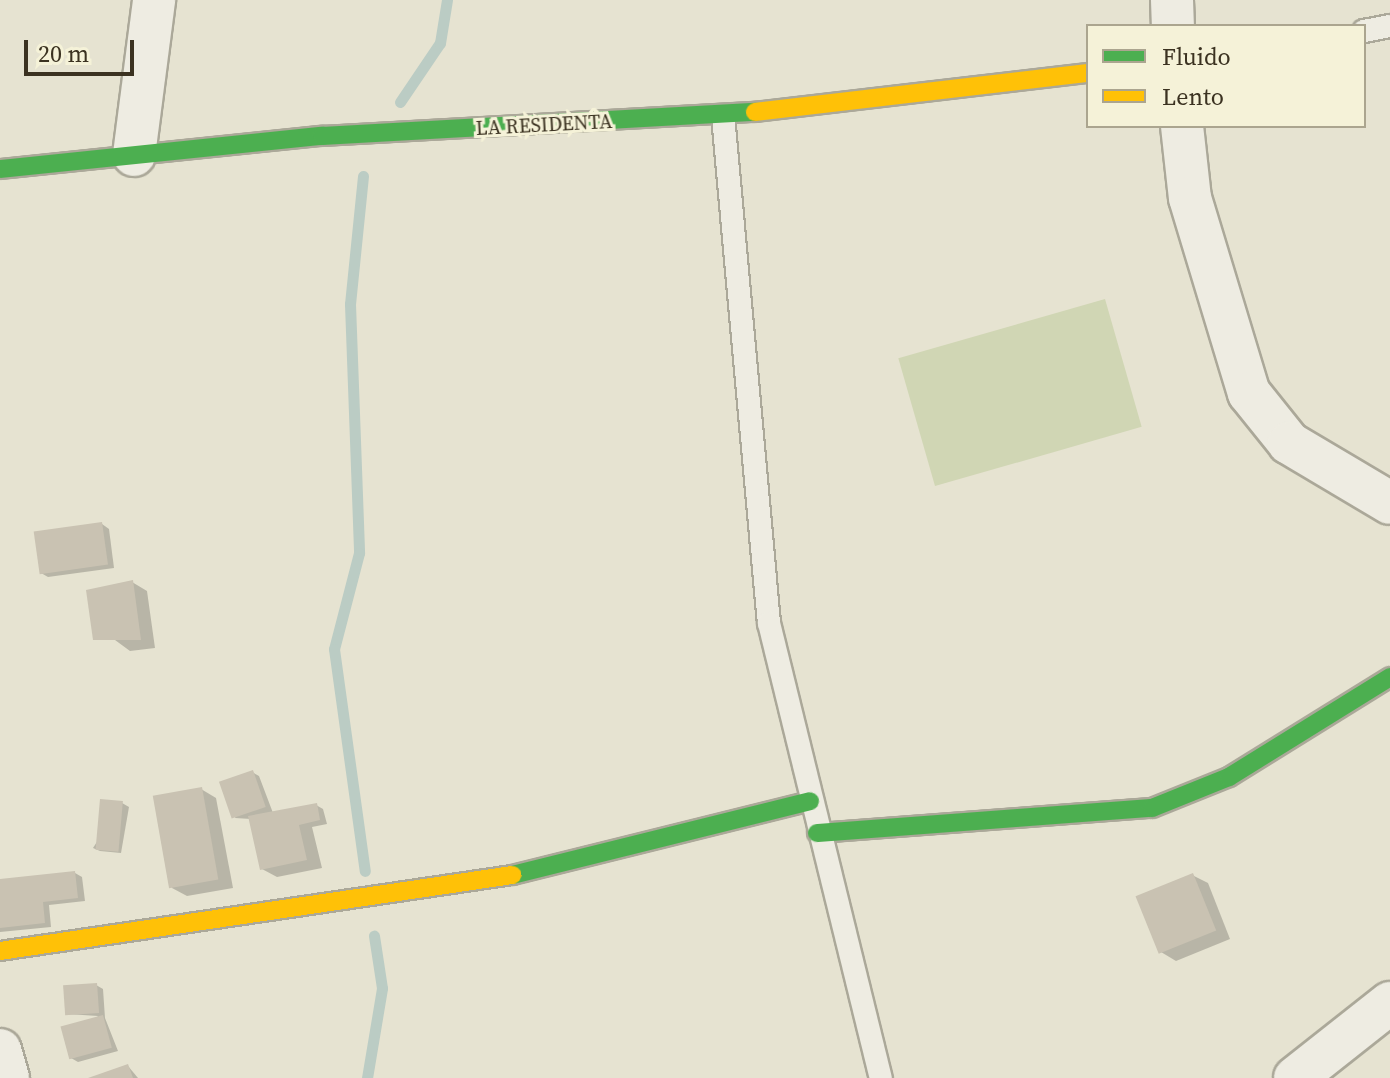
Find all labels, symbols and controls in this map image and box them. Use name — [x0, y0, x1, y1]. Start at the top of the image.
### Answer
scale bar — [28, 24, 138, 74]
legend — [1086, 24, 1366, 128]
text: 20 m — [38, 37, 89, 70]
text: Fluido — [1162, 40, 1231, 73]
text: Lento — [1162, 80, 1224, 113]
street label: LA RESIDENTA — [475, 109, 613, 141]

